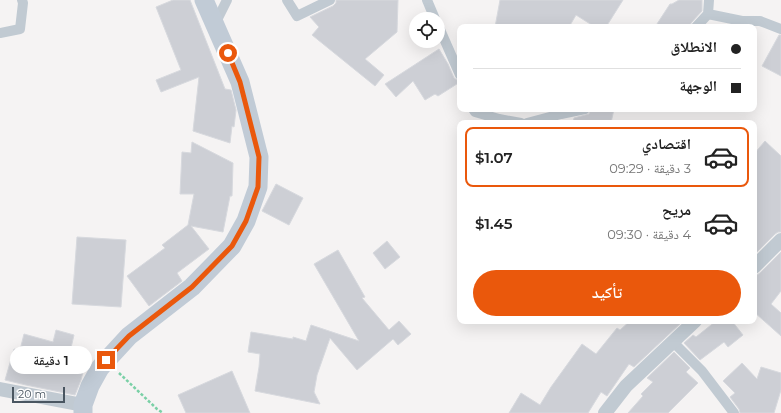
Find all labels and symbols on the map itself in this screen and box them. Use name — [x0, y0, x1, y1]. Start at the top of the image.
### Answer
route start — [219, 44, 237, 62]
callout: 1 دقيقة — [10, 346, 92, 374]
route end — [97, 351, 115, 369]
scale bar — [12, 385, 65, 404]

